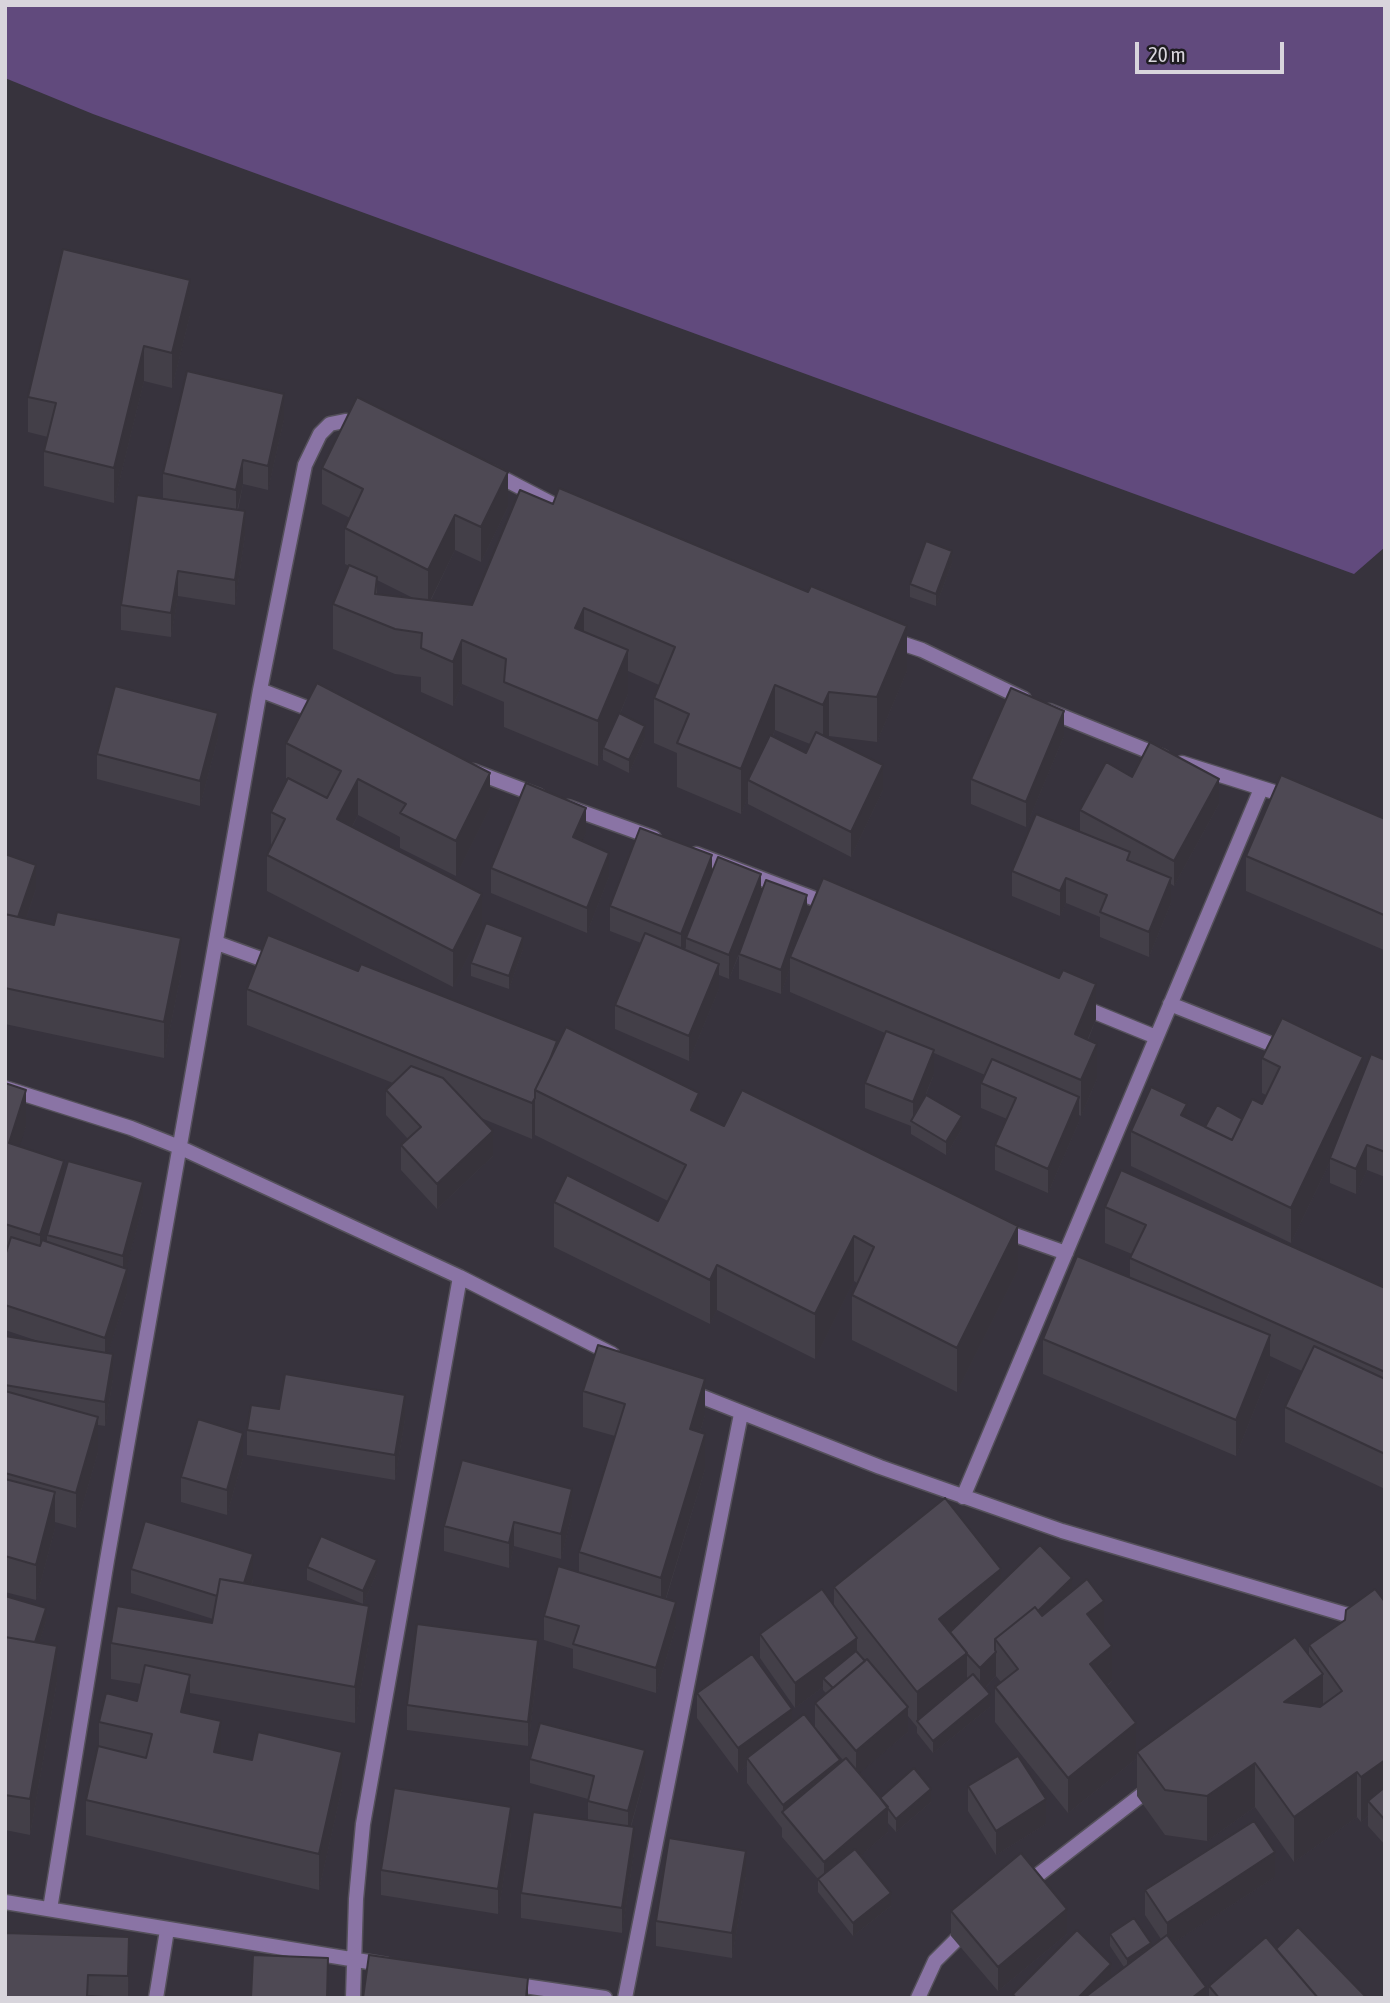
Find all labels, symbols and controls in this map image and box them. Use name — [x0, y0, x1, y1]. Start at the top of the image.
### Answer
scale bar — [1138, 28, 1287, 72]
text: 20 m — [1148, 42, 1186, 66]

